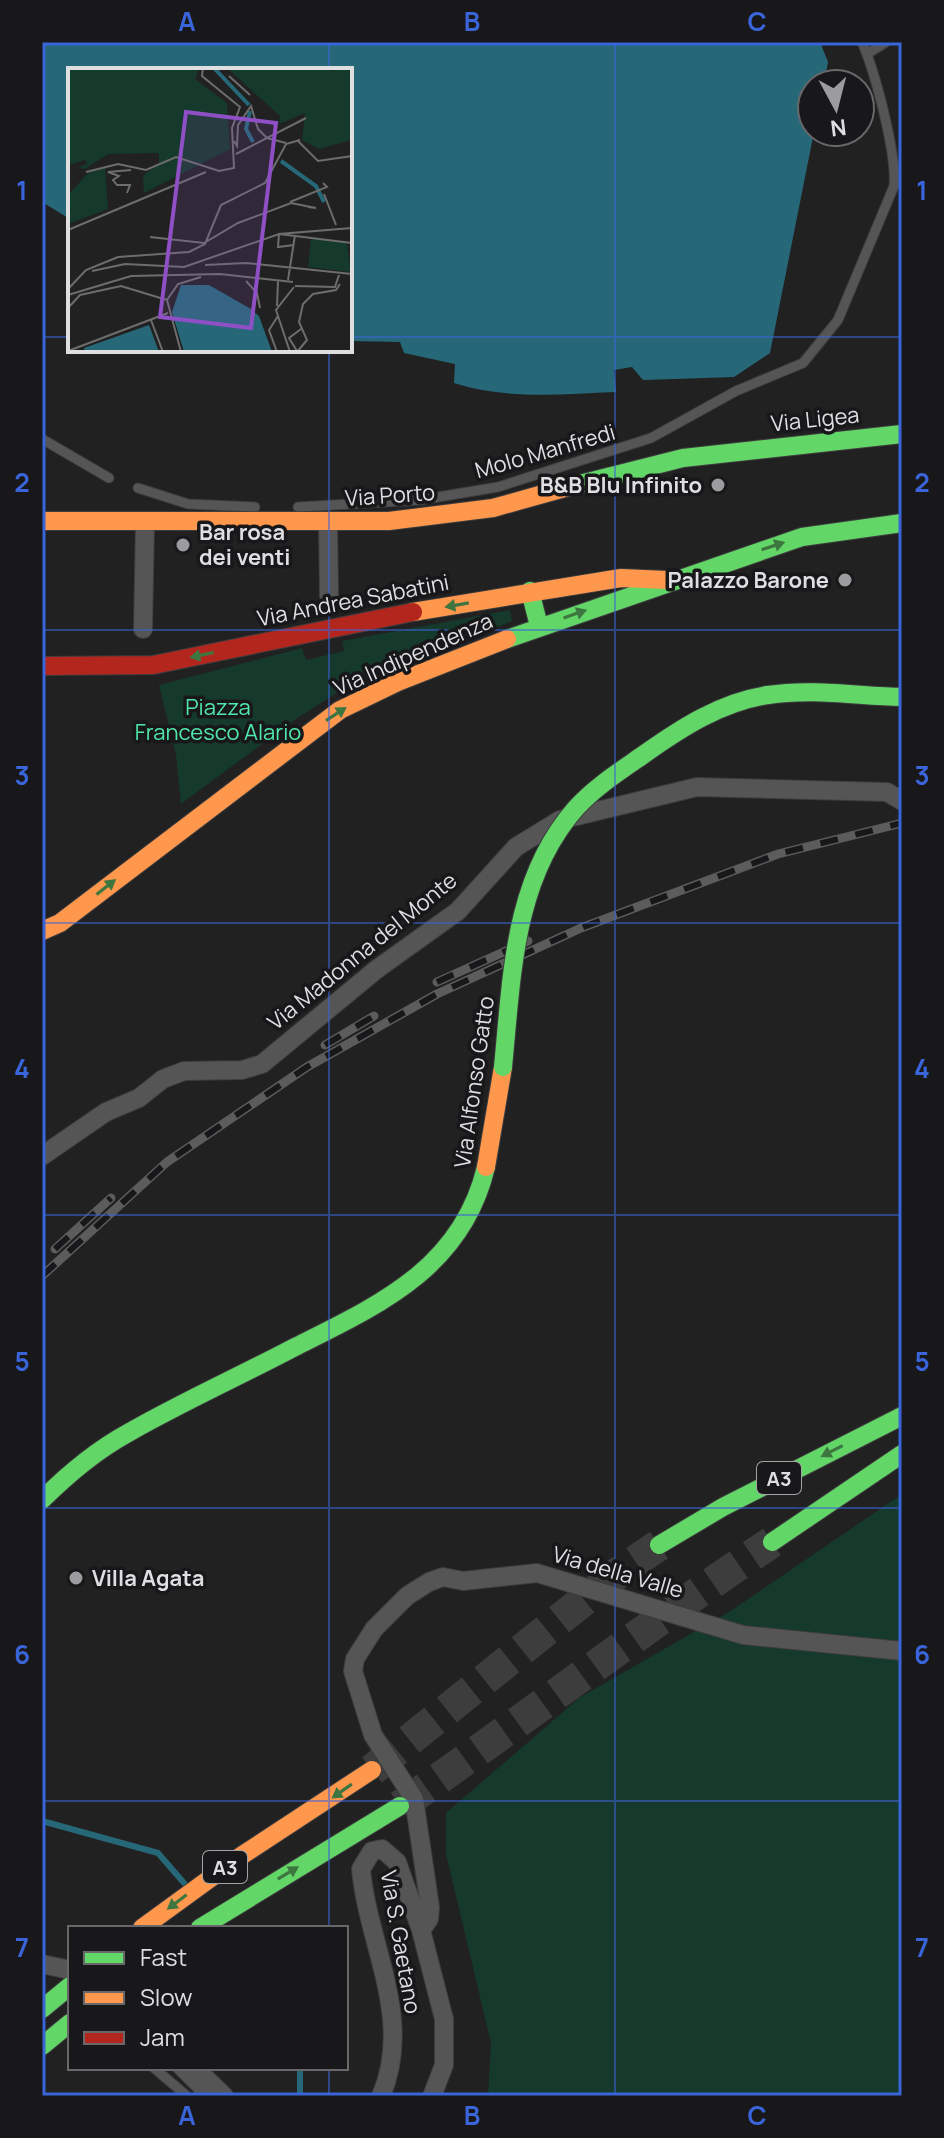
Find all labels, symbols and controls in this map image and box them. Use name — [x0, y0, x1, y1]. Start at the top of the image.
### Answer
text: A — [178, 3, 196, 39]
text: B — [464, 3, 480, 39]
text: C — [747, 3, 767, 39]
inset map — [68, 68, 352, 352]
north arrow — [796, 68, 876, 148]
text: N — [829, 112, 848, 144]
text: 1 — [16, 172, 28, 208]
text: 1 — [916, 172, 928, 208]
street label: Via Ligea — [769, 399, 861, 439]
street label: Molo Manfredi — [471, 417, 619, 485]
text: 2 — [14, 464, 30, 500]
text: 2 — [914, 464, 930, 500]
place label: B&B Blu Infinito — [540, 470, 702, 500]
marker: B&B Blu Infinito — [709, 476, 727, 494]
street label: Via Porto — [344, 477, 436, 513]
place label: Bar rosa dei venti — [199, 517, 291, 572]
marker: Bar rosa dei venti — [174, 536, 192, 554]
one-way arrow — [762, 539, 786, 551]
place label: Palazzo Barone — [668, 565, 829, 595]
street label: Via Andrea Sabatini — [255, 567, 451, 633]
marker: Palazzo Barone — [836, 571, 854, 589]
one-way arrow — [444, 599, 469, 611]
street label: Via Indipendenza — [329, 605, 497, 703]
one-way arrow — [564, 607, 588, 619]
one-way arrow — [189, 649, 214, 661]
park label: Piazza Francesco Alario — [135, 692, 301, 747]
one-way arrow — [325, 707, 347, 722]
text: 3 — [14, 757, 30, 793]
text: 3 — [914, 757, 930, 793]
street label: Via Madonna del Monte — [261, 865, 463, 1037]
one-way arrow — [96, 879, 116, 895]
street label: Via Alfonso Gatto — [447, 994, 501, 1170]
text: 4 — [14, 1050, 30, 1086]
text: 4 — [914, 1050, 930, 1086]
text: 5 — [14, 1343, 30, 1379]
text: 5 — [914, 1343, 930, 1379]
one-way arrow — [821, 1444, 844, 1458]
road number: A3 — [757, 1462, 801, 1494]
street label: Via della Valle — [549, 1539, 687, 1605]
place label: Villa Agata — [92, 1563, 204, 1593]
marker: Villa Agata — [67, 1569, 85, 1587]
text: 6 — [14, 1636, 30, 1672]
text: 6 — [914, 1636, 930, 1672]
one-way arrow — [332, 1783, 353, 1798]
road number: A3 — [203, 1851, 247, 1883]
one-way arrow — [277, 1866, 299, 1880]
street label: Via S. Gaetano — [374, 1868, 428, 2016]
one-way arrow — [166, 1894, 188, 1910]
legend — [68, 1926, 348, 2070]
text: 7 — [15, 1929, 29, 1965]
text: 7 — [915, 1929, 929, 1965]
text: Fast — [140, 1940, 187, 1973]
text: Slow — [140, 1980, 193, 2013]
text: Jam — [140, 2020, 185, 2053]
text: A — [178, 2097, 196, 2133]
text: B — [464, 2097, 480, 2133]
text: C — [747, 2097, 767, 2133]

